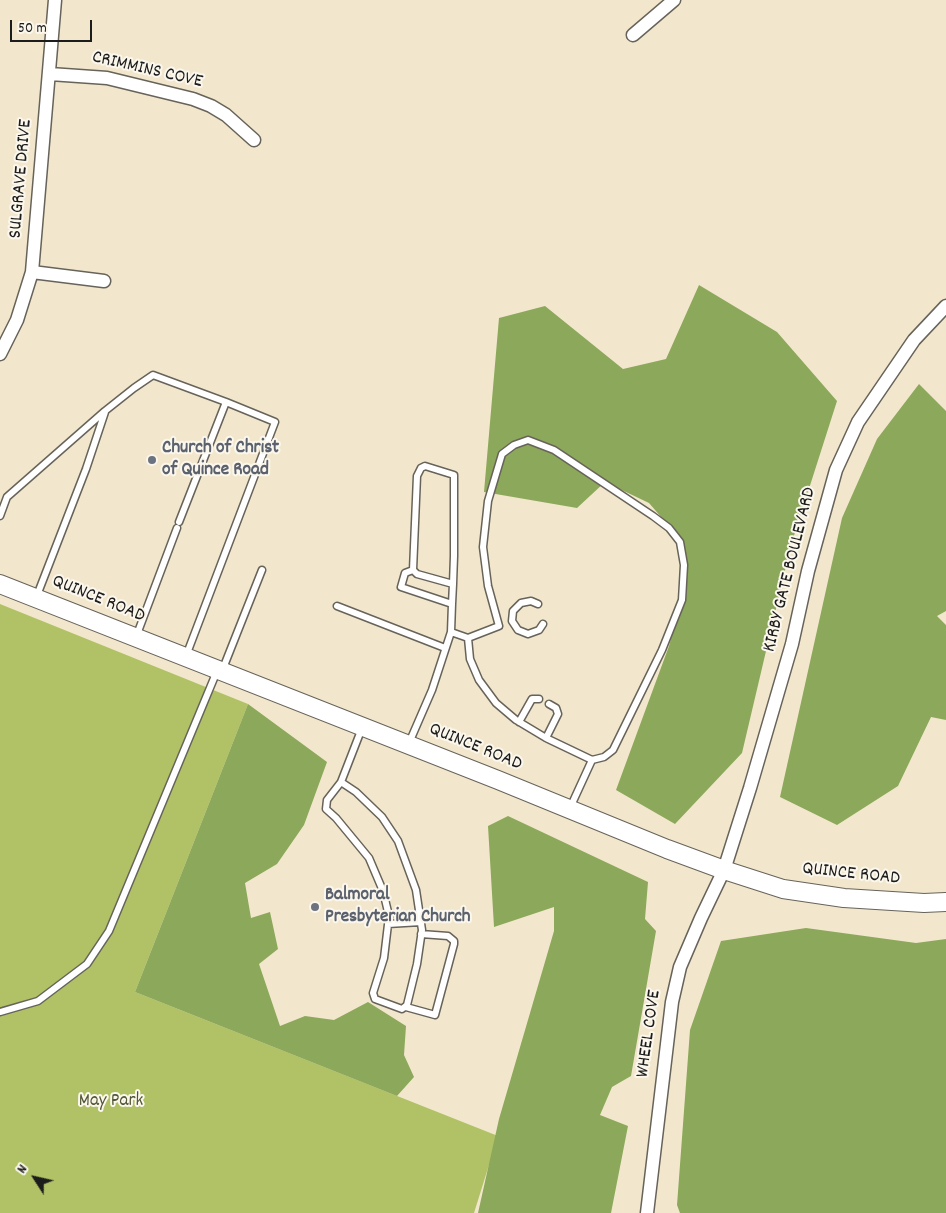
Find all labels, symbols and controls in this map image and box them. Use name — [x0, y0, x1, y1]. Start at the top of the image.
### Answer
scale bar — [12, 10, 95, 42]
text: 50 m — [18, 18, 47, 40]
street label: CRIMMINS COVE — [89, 47, 205, 95]
street label: SULGRAVE DRIVE — [5, 119, 39, 239]
place label: Church of Christ of Quince Road — [162, 438, 279, 482]
marker: Church of Christ of Quince Road — [146, 454, 158, 466]
street label: KIRBY GATE BOULEVARD — [760, 485, 822, 655]
street label: QUINCE ROAD — [48, 571, 148, 629]
street label: QUINCE ROAD — [425, 719, 525, 777]
street label: QUINCE ROAD — [801, 859, 901, 891]
place label: Balmoral Presbyterian Church — [325, 885, 471, 929]
marker: Balmoral Presbyterian Church — [309, 901, 321, 913]
street label: WHEEL COVE — [633, 989, 667, 1079]
park label: May Park — [79, 1091, 143, 1113]
north arrow — [10, 1153, 60, 1203]
text: N — [13, 1161, 33, 1178]

